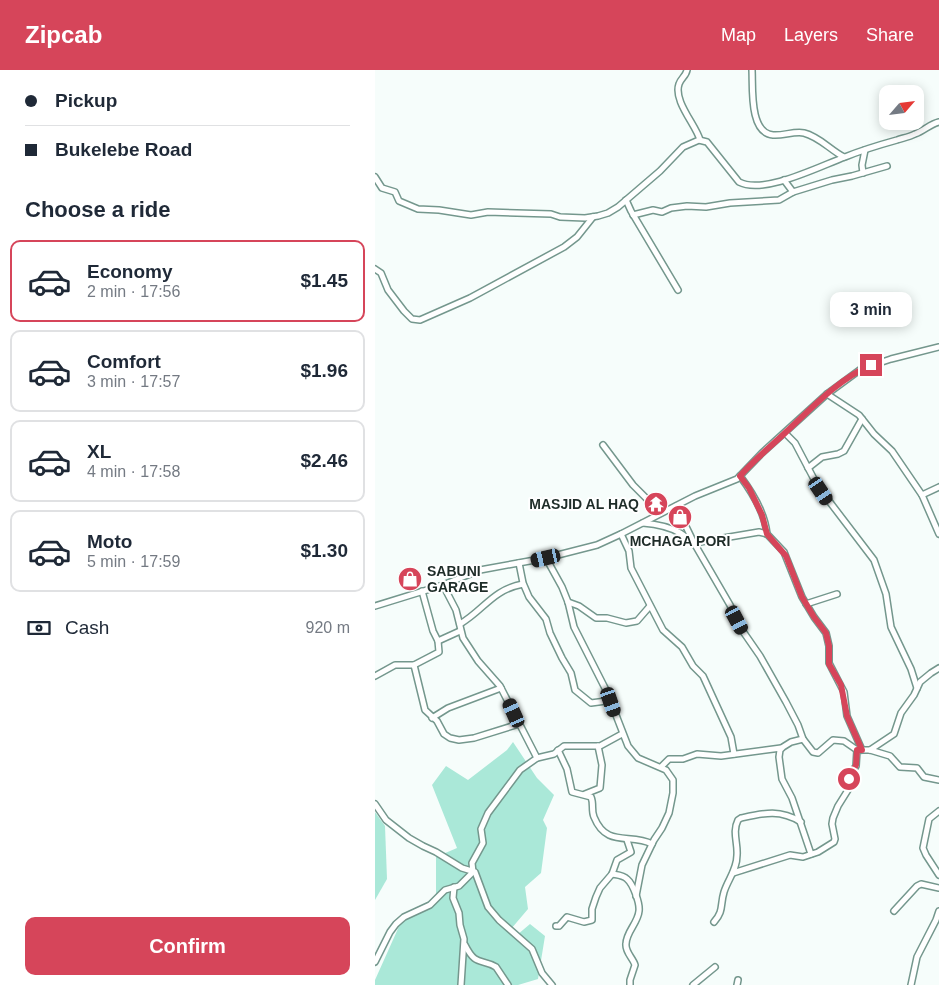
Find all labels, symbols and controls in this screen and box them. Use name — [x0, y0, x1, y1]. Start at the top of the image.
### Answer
text: Zipcab — [25, 21, 102, 48]
text: Map — [721, 25, 756, 45]
text: Layers — [784, 25, 838, 45]
text: Share — [866, 25, 914, 45]
north arrow — [879, 85, 924, 130]
map controls — [879, 85, 924, 130]
text: Pickup — [55, 90, 117, 111]
text: Bukelebe Road — [55, 139, 192, 160]
text: Choose a ride — [25, 197, 170, 222]
icon: car — [27, 259, 72, 304]
text: Economy — [87, 261, 173, 282]
text: $1.45 — [300, 270, 348, 291]
text: 2 min · 17:56 — [87, 283, 180, 300]
callout: 3 min — [830, 292, 912, 328]
text: 3 min — [850, 301, 892, 318]
icon: car — [27, 349, 72, 394]
text: Comfort — [87, 351, 161, 372]
route end — [860, 354, 882, 376]
text: $1.96 — [300, 360, 348, 381]
text: 3 min · 17:57 — [87, 373, 180, 390]
icon: car — [27, 439, 72, 484]
text: XL — [87, 441, 111, 462]
text: $2.46 — [300, 450, 348, 471]
text: 4 min · 17:58 — [87, 463, 180, 480]
car — [806, 474, 835, 508]
temple icon: MASJID AL HAQ — [643, 491, 669, 517]
place label: MASJID AL HAQ — [529, 496, 639, 512]
shop icon: MCHAGA PORI — [667, 504, 693, 530]
icon: car — [27, 529, 72, 574]
text: Moto — [87, 531, 132, 552]
place label: MCHAGA PORI — [630, 533, 730, 549]
text: $1.30 — [300, 540, 348, 561]
car — [529, 547, 562, 569]
text: 5 min · 17:59 — [87, 553, 180, 570]
place label: SABUNI GARAGE — [427, 563, 488, 595]
shop icon: SABUNI GARAGE — [397, 566, 423, 592]
car — [723, 603, 750, 637]
icon: cash — [25, 614, 53, 642]
text: Cash — [65, 617, 109, 638]
text: 920 m — [306, 619, 350, 636]
car — [599, 685, 622, 719]
car — [501, 696, 526, 730]
route start — [838, 768, 860, 790]
button: Confirm — [25, 917, 350, 975]

